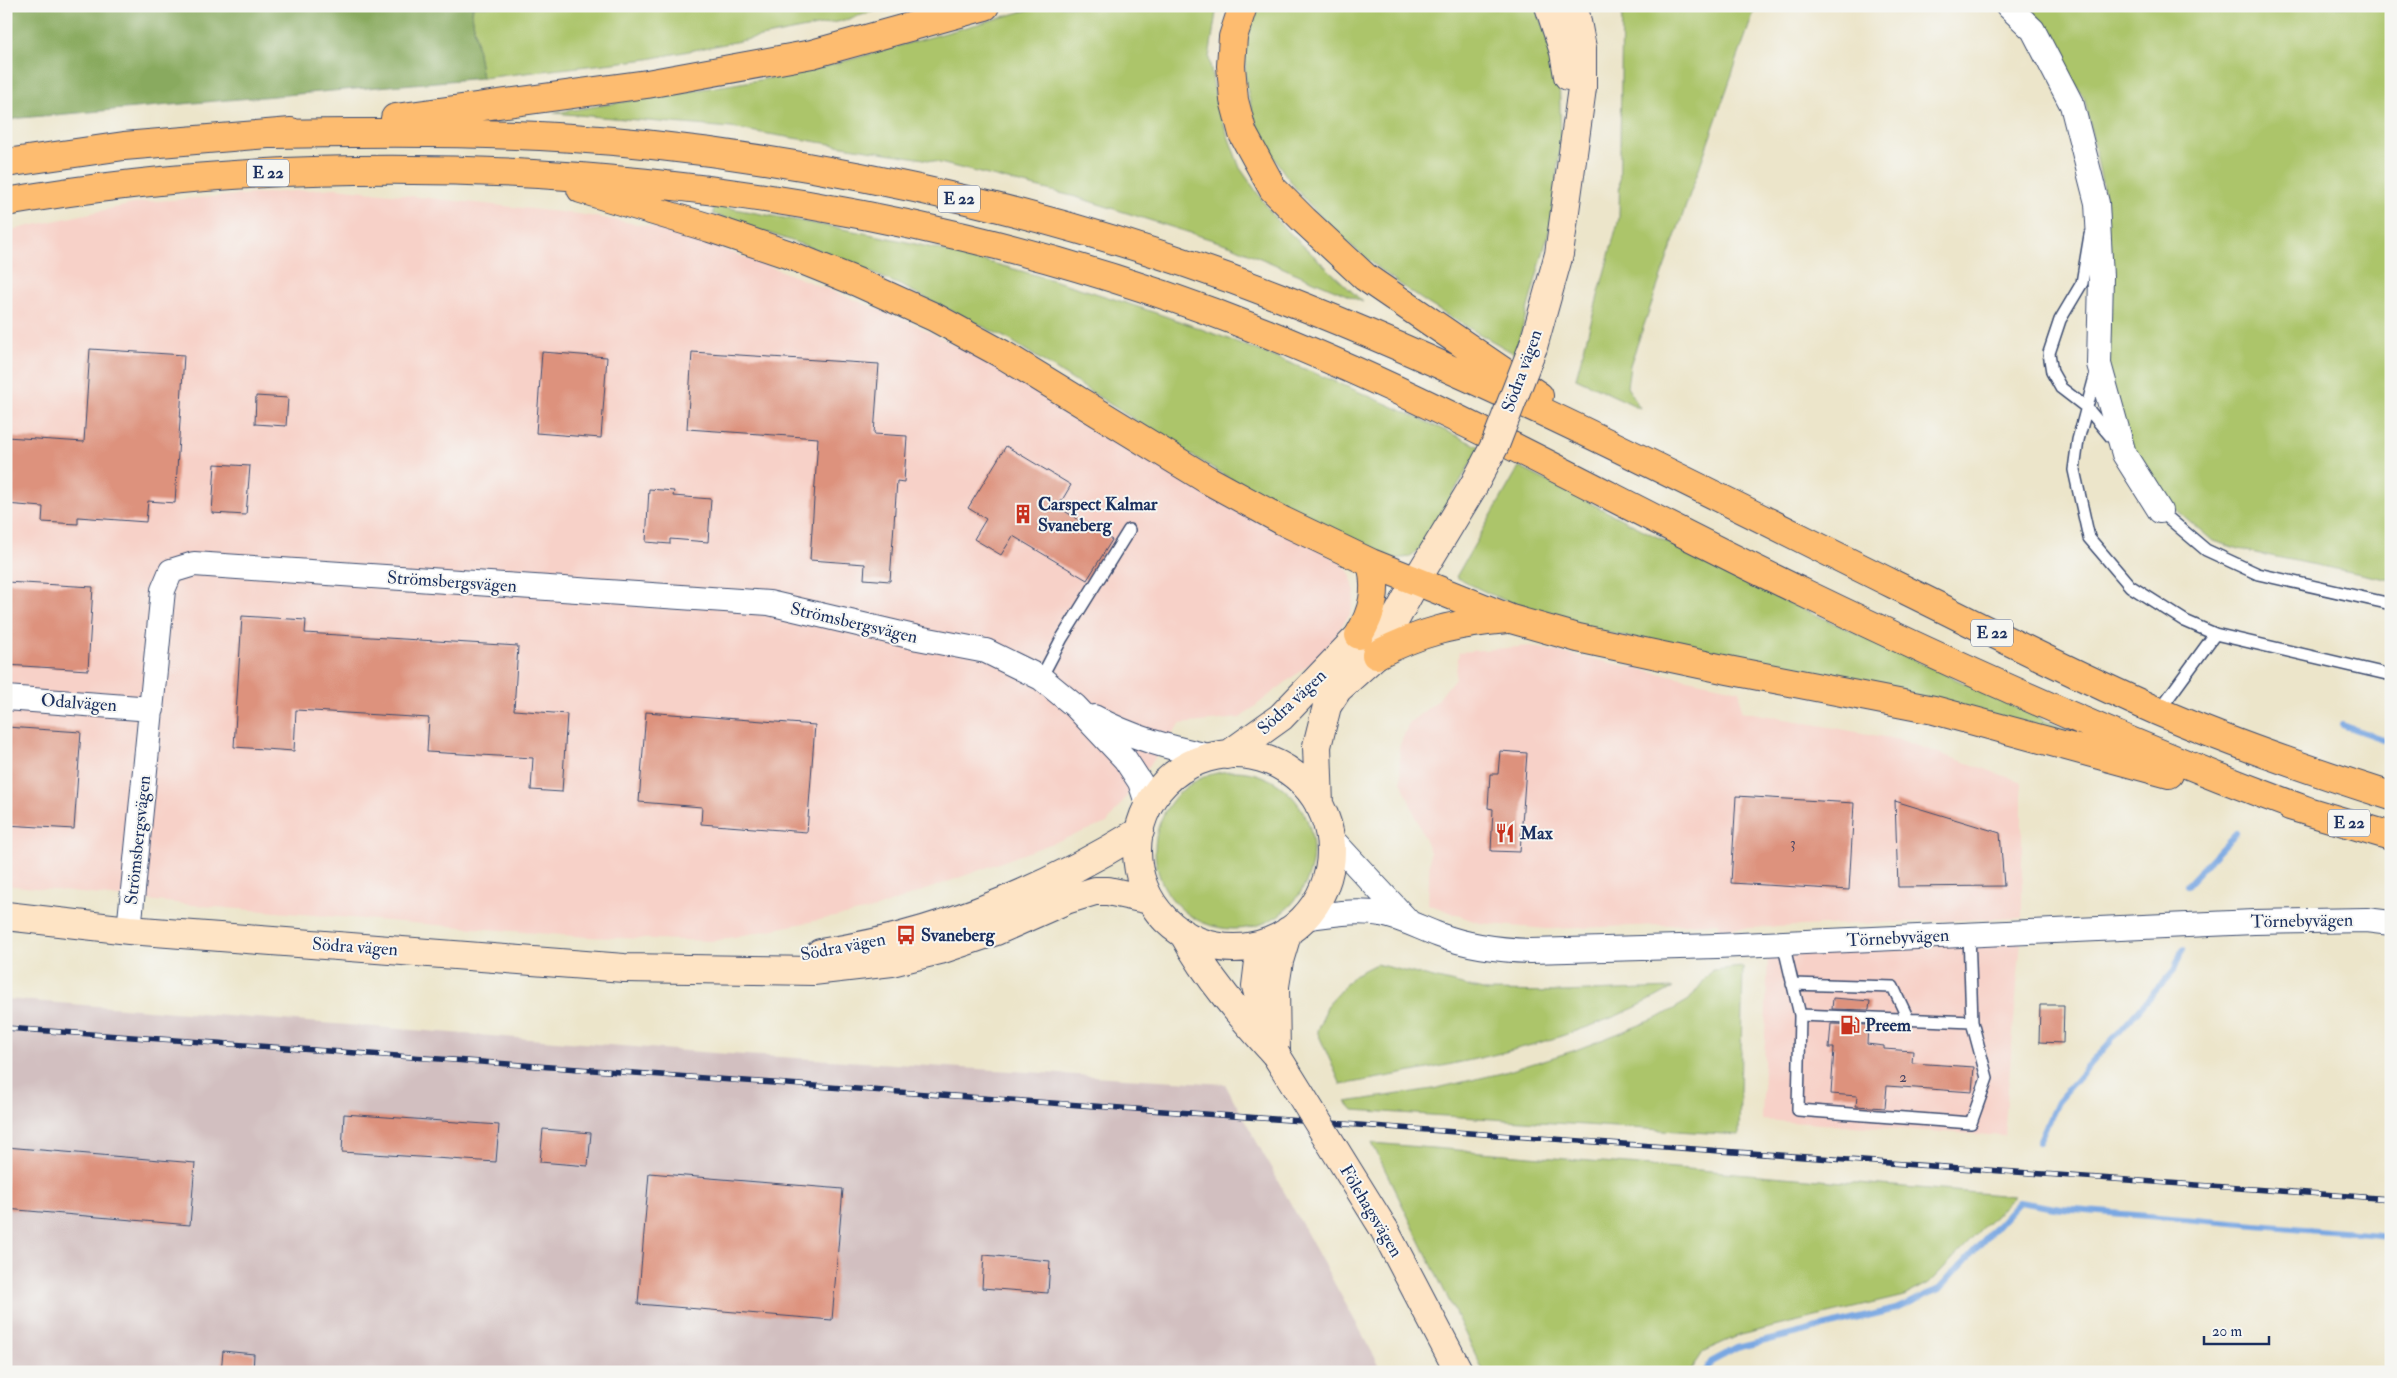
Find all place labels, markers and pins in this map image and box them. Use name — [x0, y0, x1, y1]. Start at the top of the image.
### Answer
place label: Carspect Kalmar Svaneberg — [1038, 493, 1158, 537]
building icon: Carspect Kalmar Svaneberg — [1012, 503, 1034, 525]
restaurant icon: Max — [1494, 822, 1516, 844]
place label: Max — [1519, 822, 1554, 845]
bus stop icon: Svaneberg — [895, 924, 917, 946]
place label: Svaneberg — [921, 924, 996, 947]
fuel station icon: Preem — [1839, 1014, 1861, 1036]
place label: Preem — [1865, 1014, 1912, 1037]

